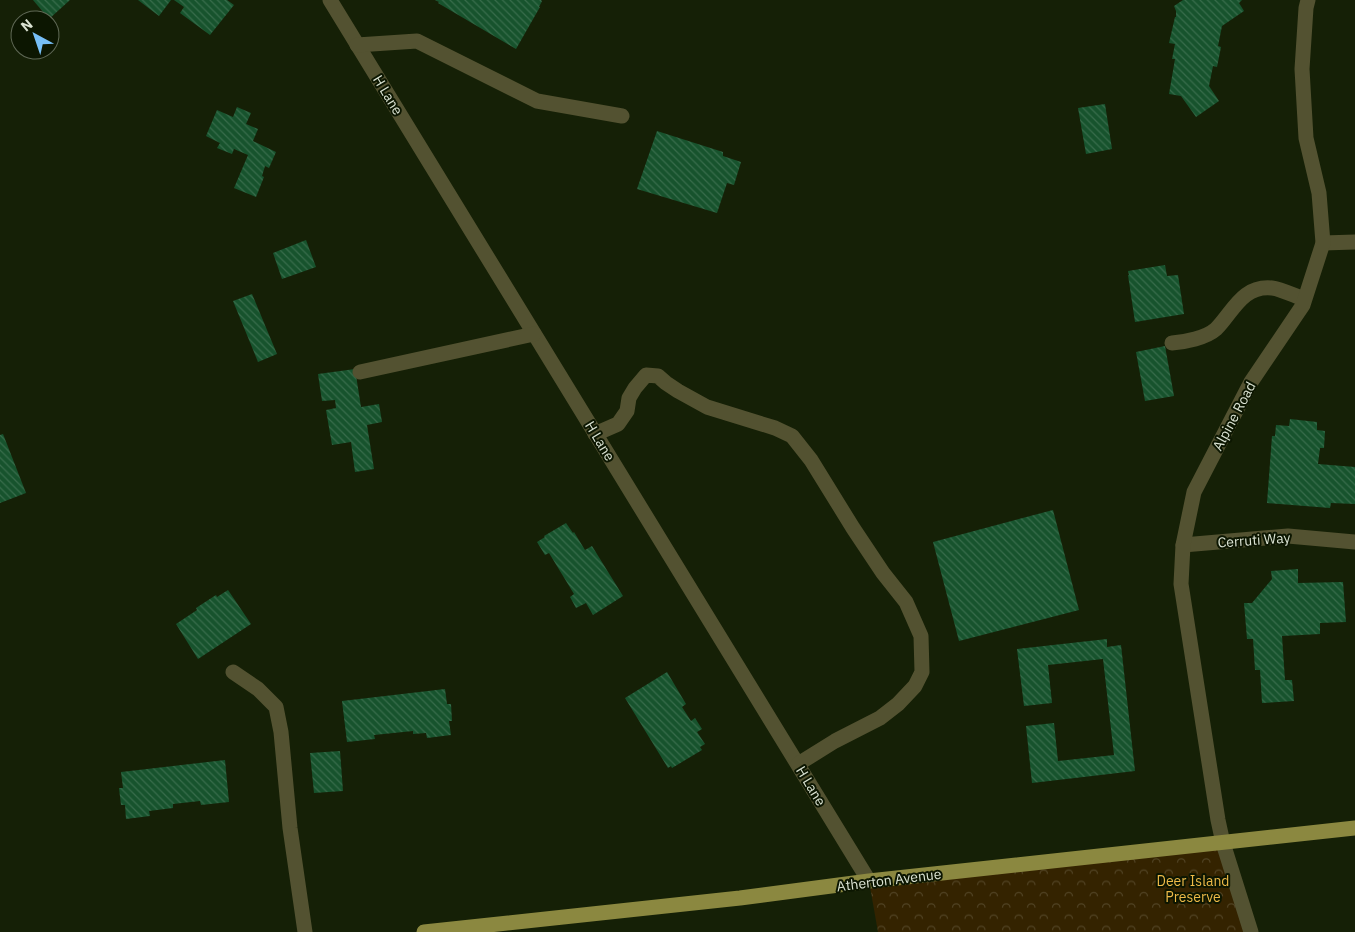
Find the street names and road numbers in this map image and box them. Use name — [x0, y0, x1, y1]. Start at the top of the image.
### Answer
street label: H Lane — [369, 72, 407, 118]
street label: Alpine Road — [1208, 378, 1260, 454]
street label: H Lane — [581, 418, 619, 464]
street label: Cerruti Way — [1217, 528, 1291, 552]
street label: H Lane — [792, 763, 830, 809]
street label: Atherton Avenue — [836, 865, 943, 895]

